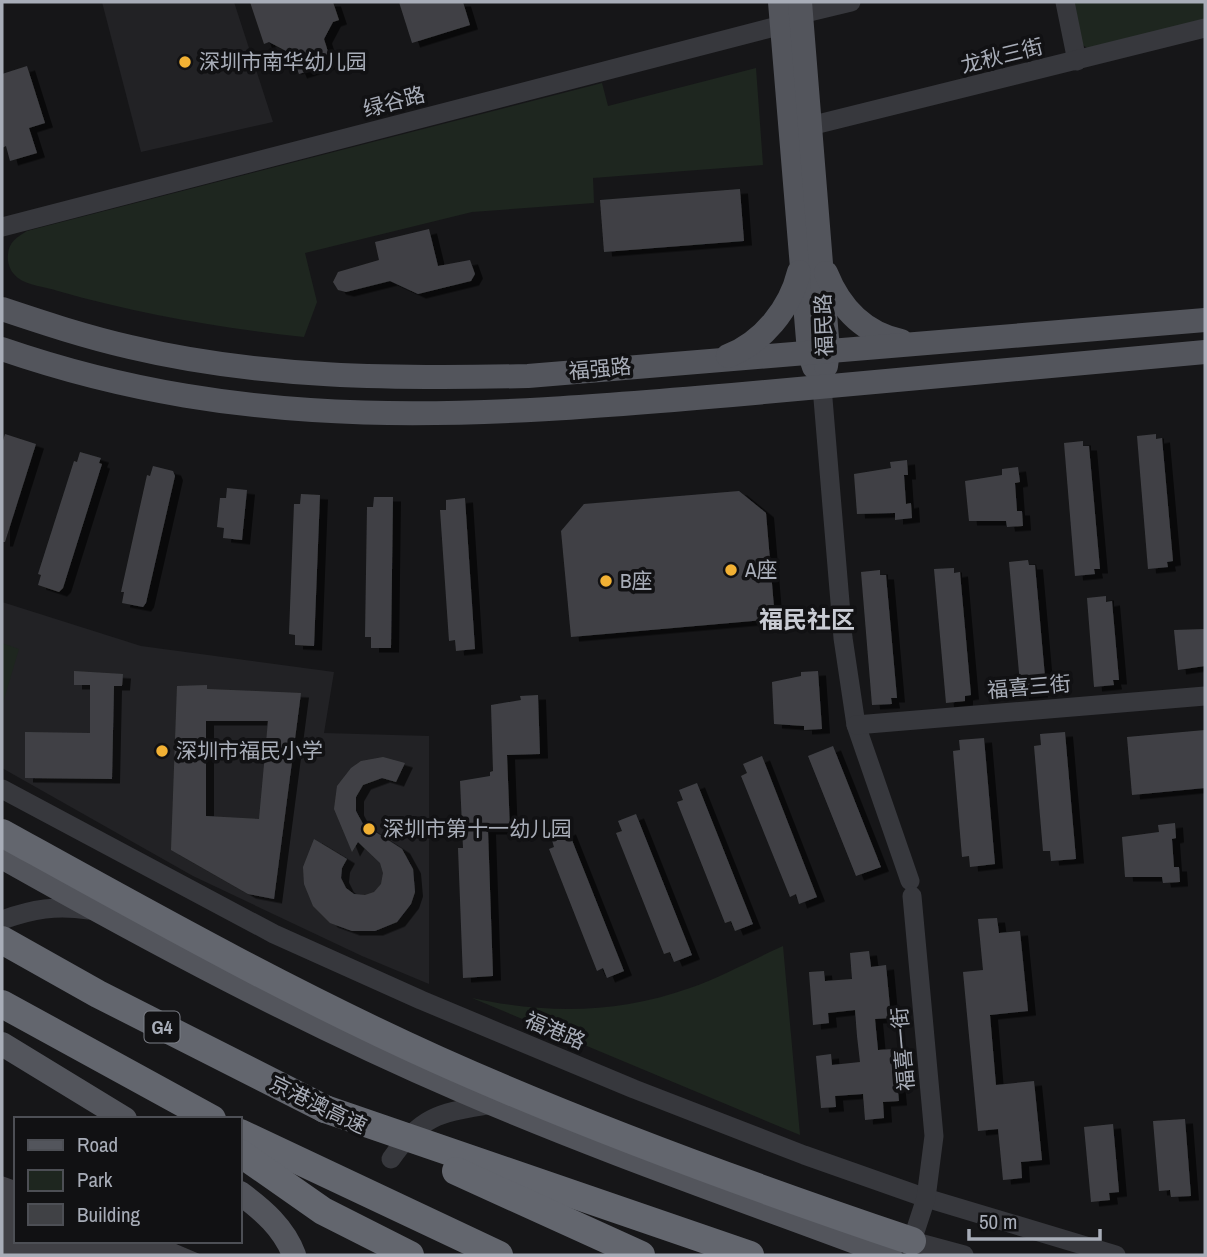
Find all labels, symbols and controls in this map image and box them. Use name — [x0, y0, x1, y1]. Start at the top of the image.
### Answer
street label: 龙秋三街 — [958, 31, 1046, 80]
place label: 深圳市南华幼儿园 — [199, 47, 367, 76]
marker: 深圳市南华幼儿园 — [177, 54, 193, 70]
street label: 绿谷路 — [360, 79, 428, 124]
street label: 福民路 — [808, 293, 839, 357]
street label: 福强路 — [567, 351, 633, 386]
place label: A座 — [744, 555, 778, 584]
marker: A座 — [723, 562, 739, 578]
place label: B座 — [620, 566, 653, 595]
marker: B座 — [598, 573, 614, 589]
district label: 福民社区 — [759, 603, 855, 635]
street label: 福喜三街 — [986, 668, 1072, 705]
place label: 深圳市福民小学 — [176, 736, 323, 765]
marker: 深圳市福民小学 — [154, 743, 170, 759]
place label: 深圳市第十一幼儿园 — [383, 814, 572, 843]
marker: 深圳市第十一幼儿园 — [361, 821, 377, 837]
street label: 福港路 — [521, 1005, 590, 1056]
street label: 福喜一街 — [884, 1006, 921, 1092]
road number: G4 — [144, 1012, 180, 1042]
street label: 京港澳高速 — [265, 1069, 372, 1141]
legend — [14, 1117, 242, 1243]
text: Road — [77, 1130, 118, 1159]
text: Park — [77, 1165, 113, 1194]
scale bar — [969, 1198, 1100, 1242]
text: Building — [77, 1200, 141, 1229]
text: 50 m — [979, 1207, 1017, 1236]

